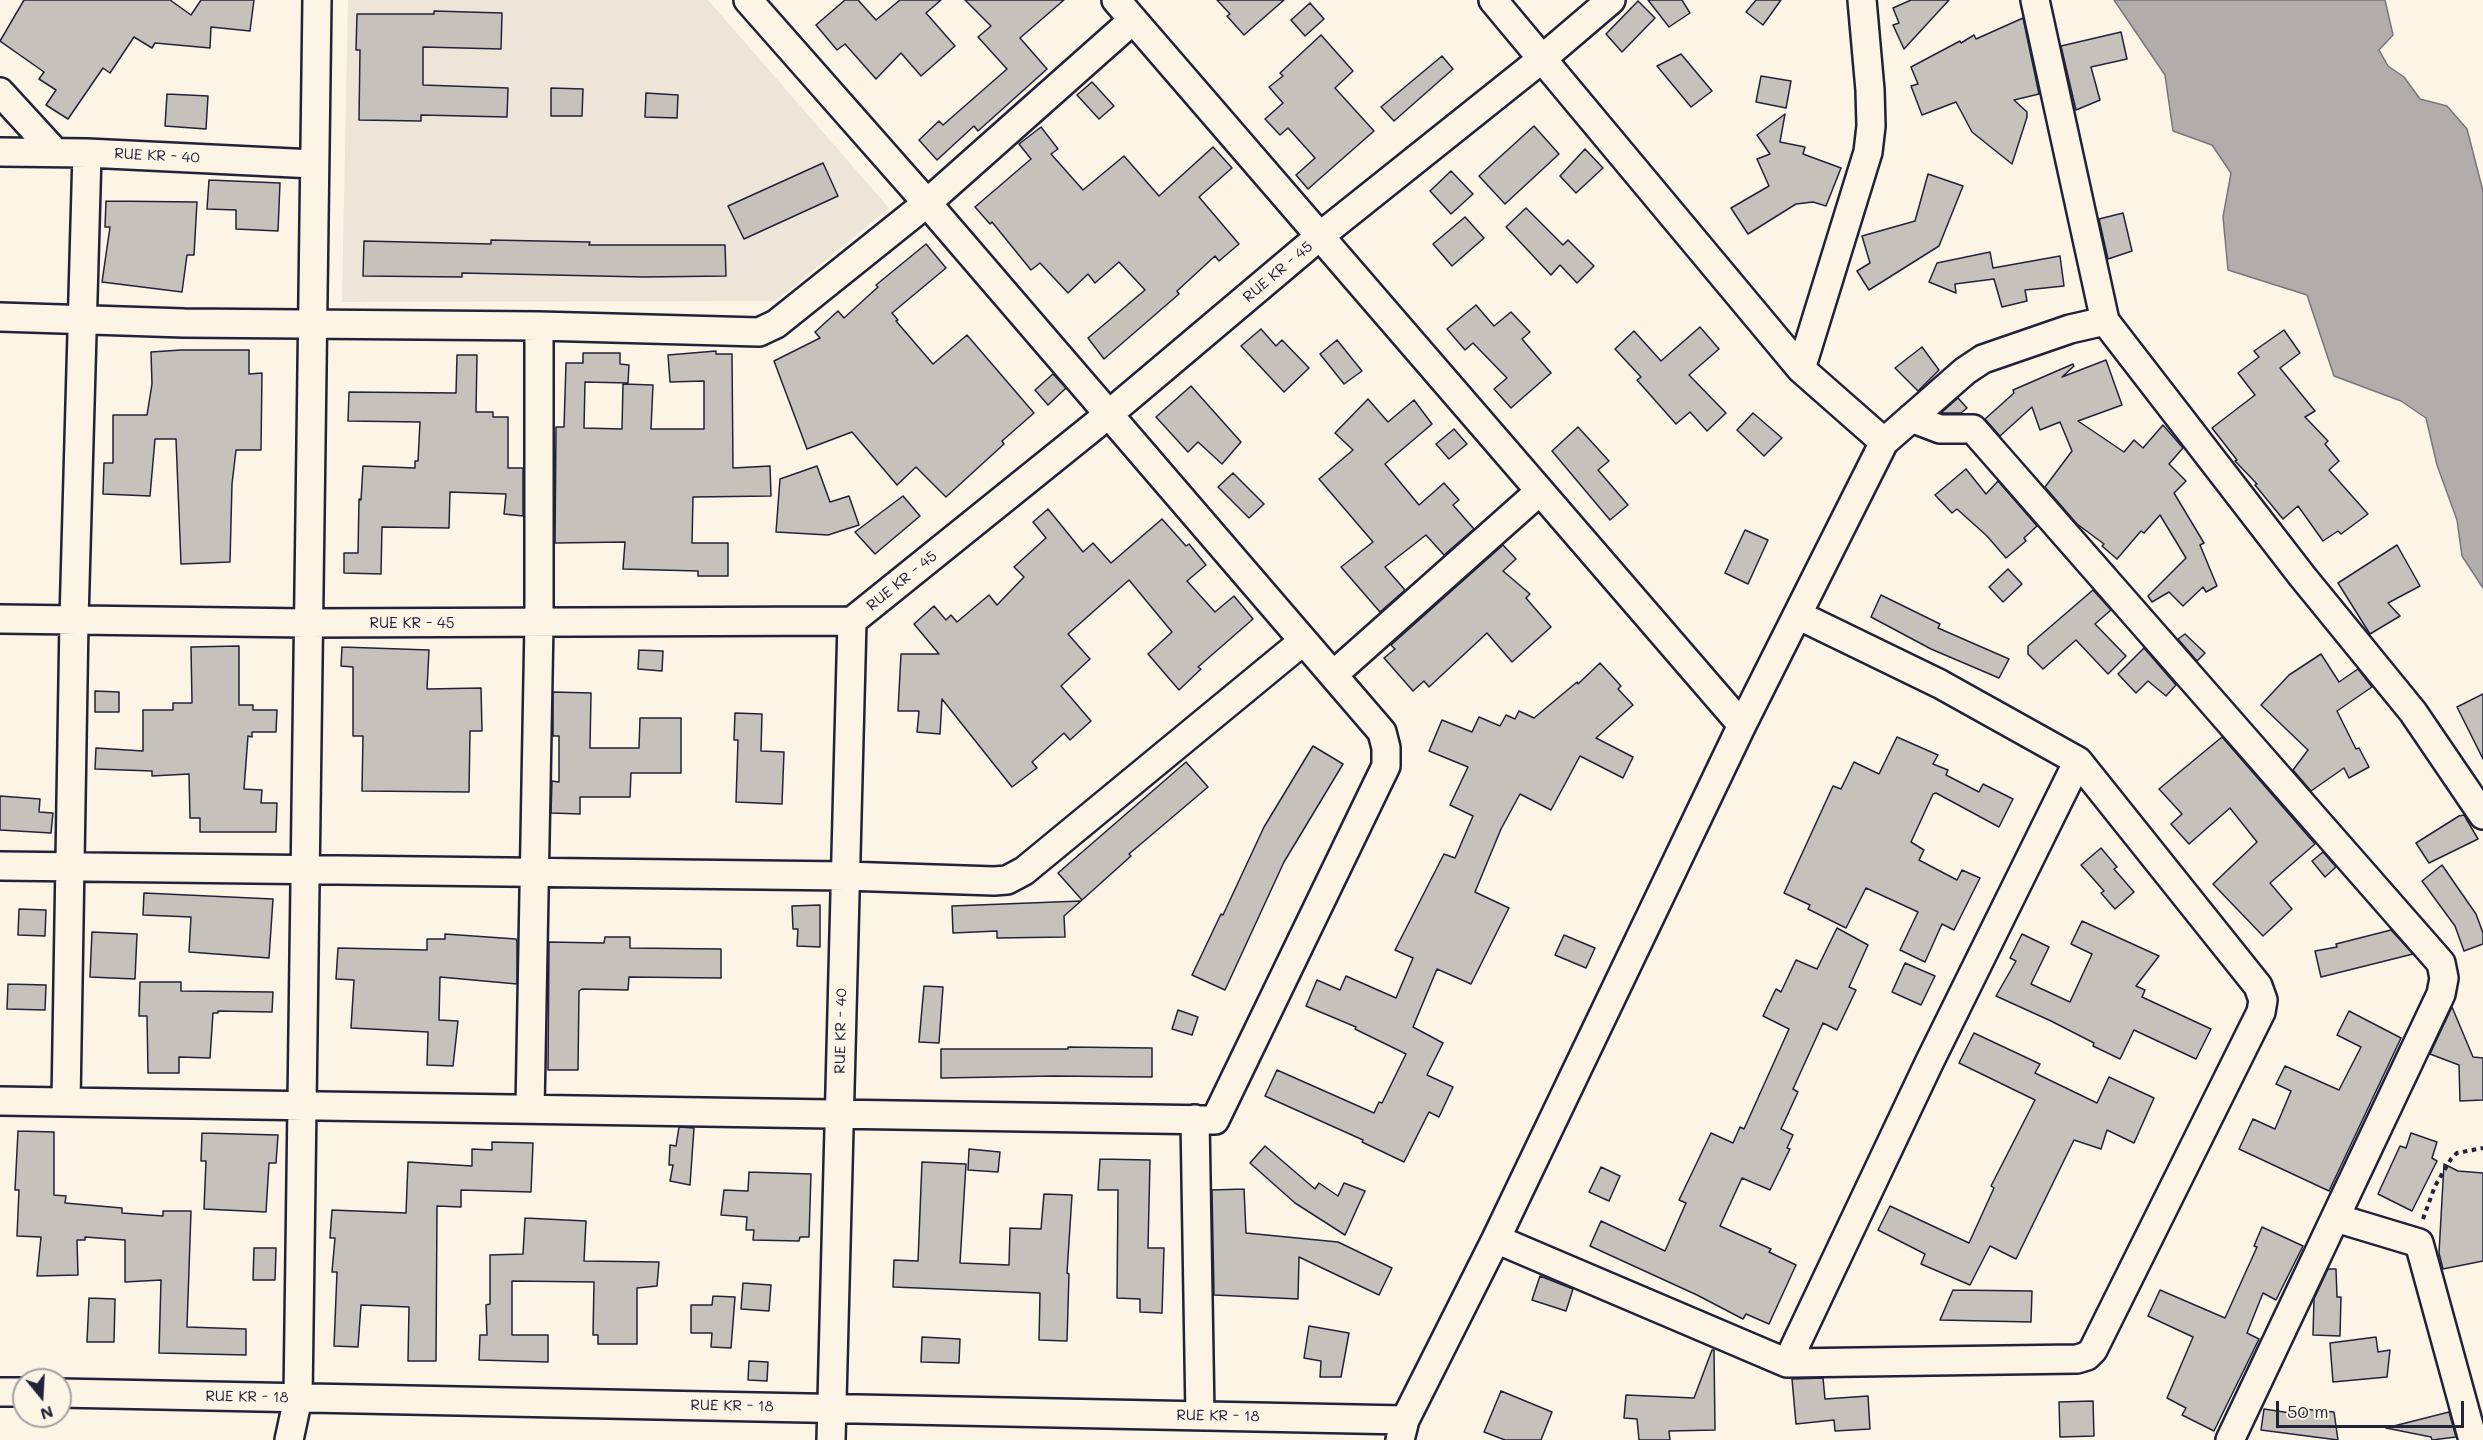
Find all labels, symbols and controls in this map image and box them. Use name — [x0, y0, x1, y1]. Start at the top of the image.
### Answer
street label: RUE KR - 40 — [114, 145, 200, 167]
street label: RUE KR - 45 — [1240, 238, 1316, 306]
street label: RUE KR - 45 — [863, 547, 941, 615]
street label: RUE KR - 45 — [369, 614, 455, 632]
street label: RUE KR - 40 — [831, 988, 851, 1074]
north arrow — [12, 1368, 72, 1428]
street label: RUE KR - 18 — [205, 1387, 289, 1407]
scale bar — [2279, 1389, 2466, 1427]
street label: RUE KR - 18 — [690, 1396, 774, 1416]
text: 50 m — [2287, 1399, 2329, 1423]
text: N — [38, 1402, 56, 1426]
street label: RUE KR - 18 — [1176, 1406, 1260, 1426]

